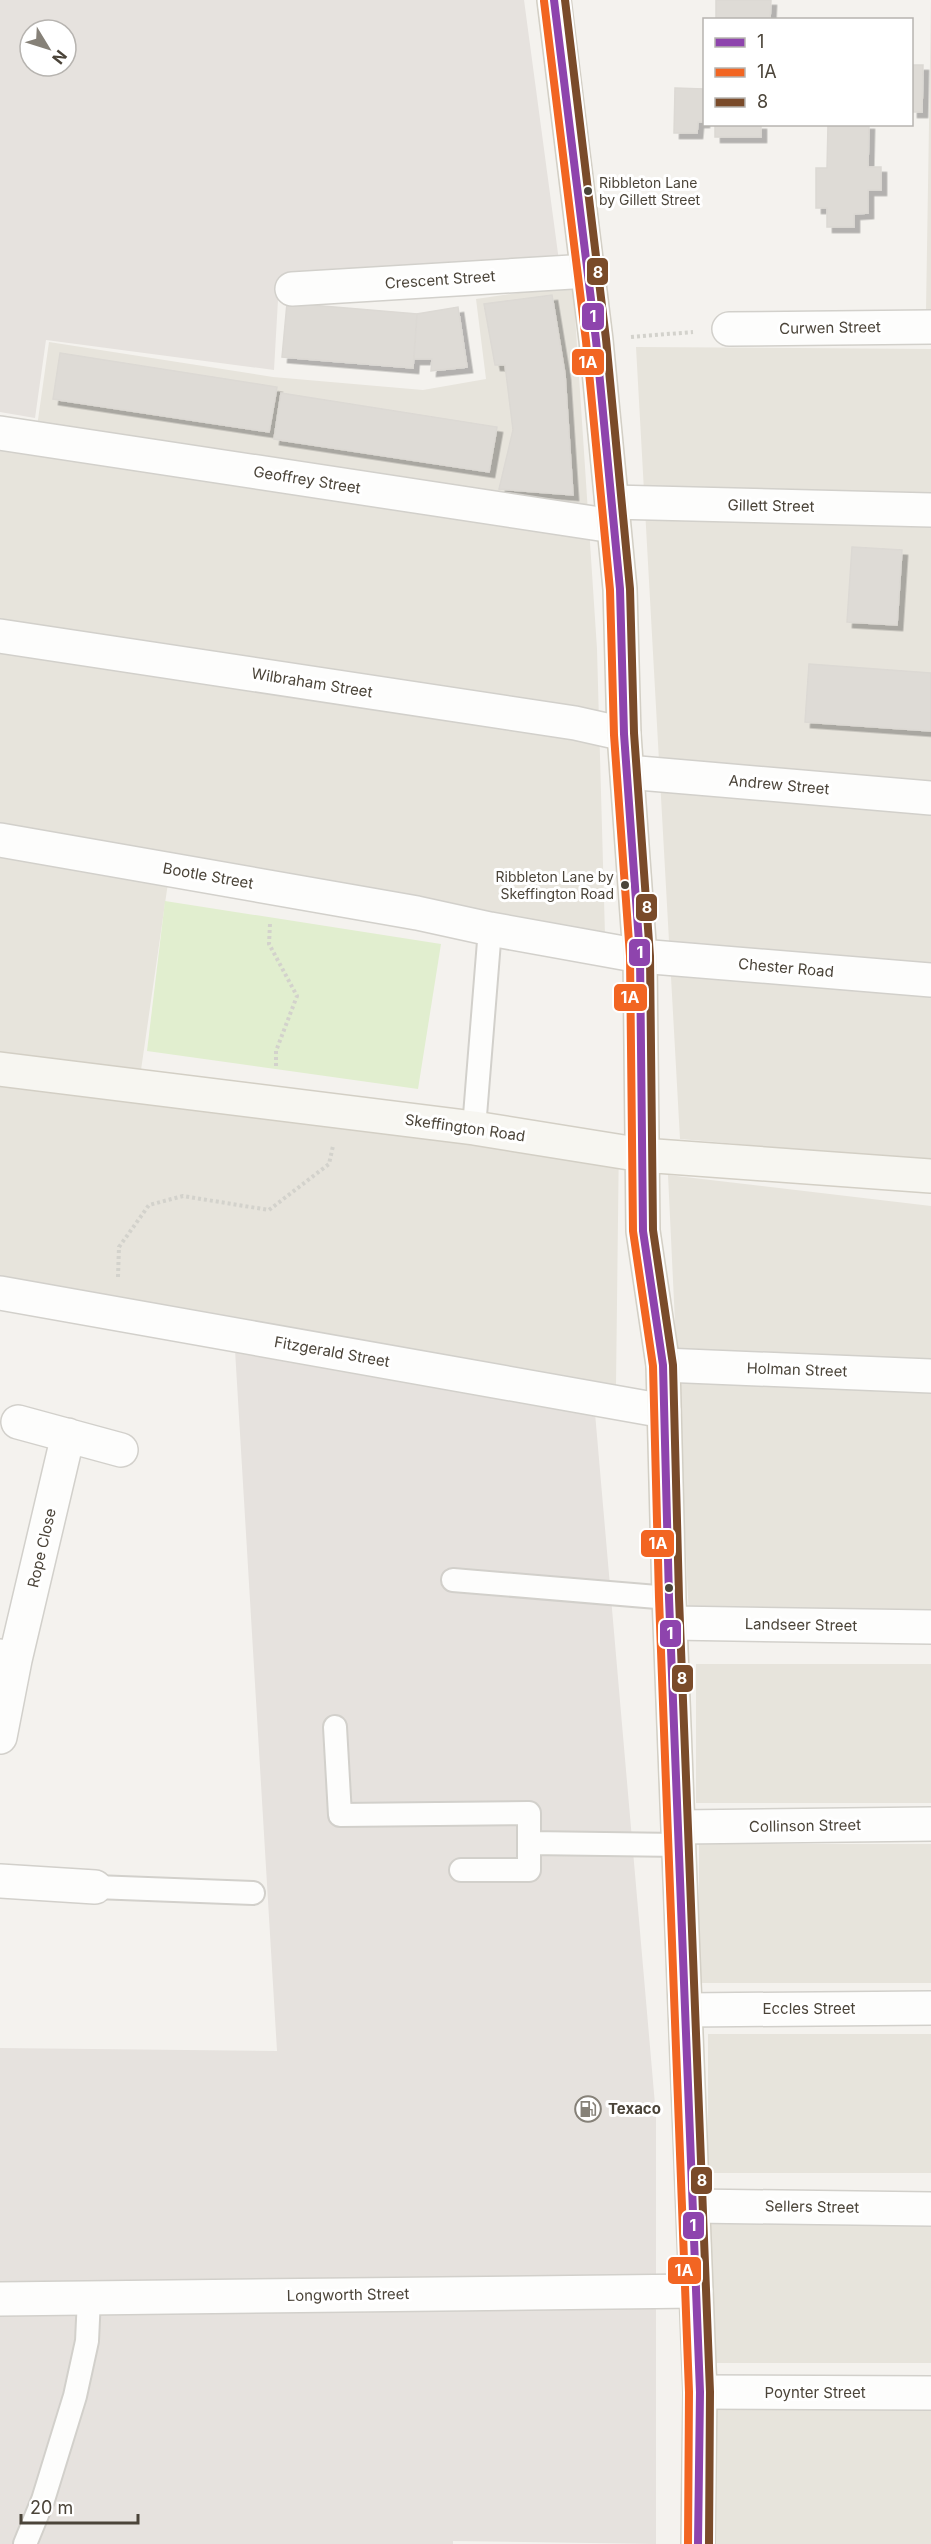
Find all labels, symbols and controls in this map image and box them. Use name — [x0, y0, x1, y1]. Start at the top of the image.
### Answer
north arrow — [18, 18, 78, 78]
legend — [703, 18, 913, 126]
text: 1 — [757, 31, 764, 52]
text: N — [48, 46, 71, 68]
text: 1A — [757, 61, 777, 82]
text: 8 — [757, 91, 768, 112]
place label: Ribbleton Lane by Gillett Street — [599, 174, 701, 208]
marker: Ribbleton Lane by Gillett Street — [582, 185, 594, 197]
line badge: 8 — [586, 257, 609, 286]
text: 8 — [593, 262, 603, 282]
street label: Crescent Street — [384, 266, 496, 293]
line badge: 1 — [581, 302, 605, 331]
text: 1 — [590, 306, 596, 326]
street label: Curwen Street — [779, 317, 881, 338]
line badge: 1A — [571, 348, 605, 376]
text: 1A — [579, 352, 597, 372]
street label: Geoffrey Street — [252, 462, 362, 497]
street label: Gillett Street — [727, 495, 815, 516]
street label: Wilbraham Street — [250, 664, 374, 701]
street label: Andrew Street — [728, 771, 830, 798]
street label: Bootle Street — [161, 858, 255, 893]
place label: Ribbleton Lane by Skeffington Road — [496, 868, 614, 902]
marker: Ribbleton Lane by Skeffington Road — [619, 879, 631, 891]
line badge: 8 — [635, 893, 658, 922]
text: 8 — [642, 897, 652, 917]
line badge: 1 — [628, 938, 651, 967]
text: 1 — [637, 942, 643, 962]
street label: Chester Road — [737, 954, 835, 981]
line badge: 1A — [613, 983, 648, 1012]
text: 1A — [621, 987, 639, 1007]
street label: Skeffington Road — [404, 1110, 527, 1145]
street label: Fitzgerald Street — [273, 1332, 391, 1371]
street label: Holman Street — [746, 1358, 848, 1381]
street label: Rope Close — [23, 1506, 60, 1589]
line badge: 1A — [640, 1529, 675, 1558]
text: 1A — [649, 1533, 667, 1553]
unlabelled marker — [663, 1582, 675, 1594]
street label: Landseer Street — [745, 1614, 858, 1635]
line badge: 1 — [659, 1619, 682, 1648]
text: 1 — [667, 1623, 673, 1643]
line badge: 8 — [671, 1664, 694, 1693]
text: 8 — [677, 1668, 687, 1688]
street label: Collinson Street — [749, 1815, 861, 1836]
street label: Eccles Street — [763, 1999, 856, 2018]
fuel station icon: Texaco — [573, 2094, 603, 2124]
place label: Texaco — [608, 2099, 661, 2118]
line badge: 8 — [690, 2166, 713, 2195]
text: 8 — [697, 2170, 707, 2190]
street label: Sellers Street — [765, 2196, 859, 2217]
line badge: 1 — [682, 2211, 705, 2240]
text: 1 — [690, 2215, 696, 2235]
line badge: 1A — [667, 2256, 702, 2285]
text: 1A — [675, 2260, 693, 2280]
street label: Longworth Street — [286, 2284, 410, 2305]
street label: Poynter Street — [764, 2383, 866, 2402]
scale bar — [21, 2487, 138, 2525]
text: 20 m — [30, 2497, 73, 2518]

